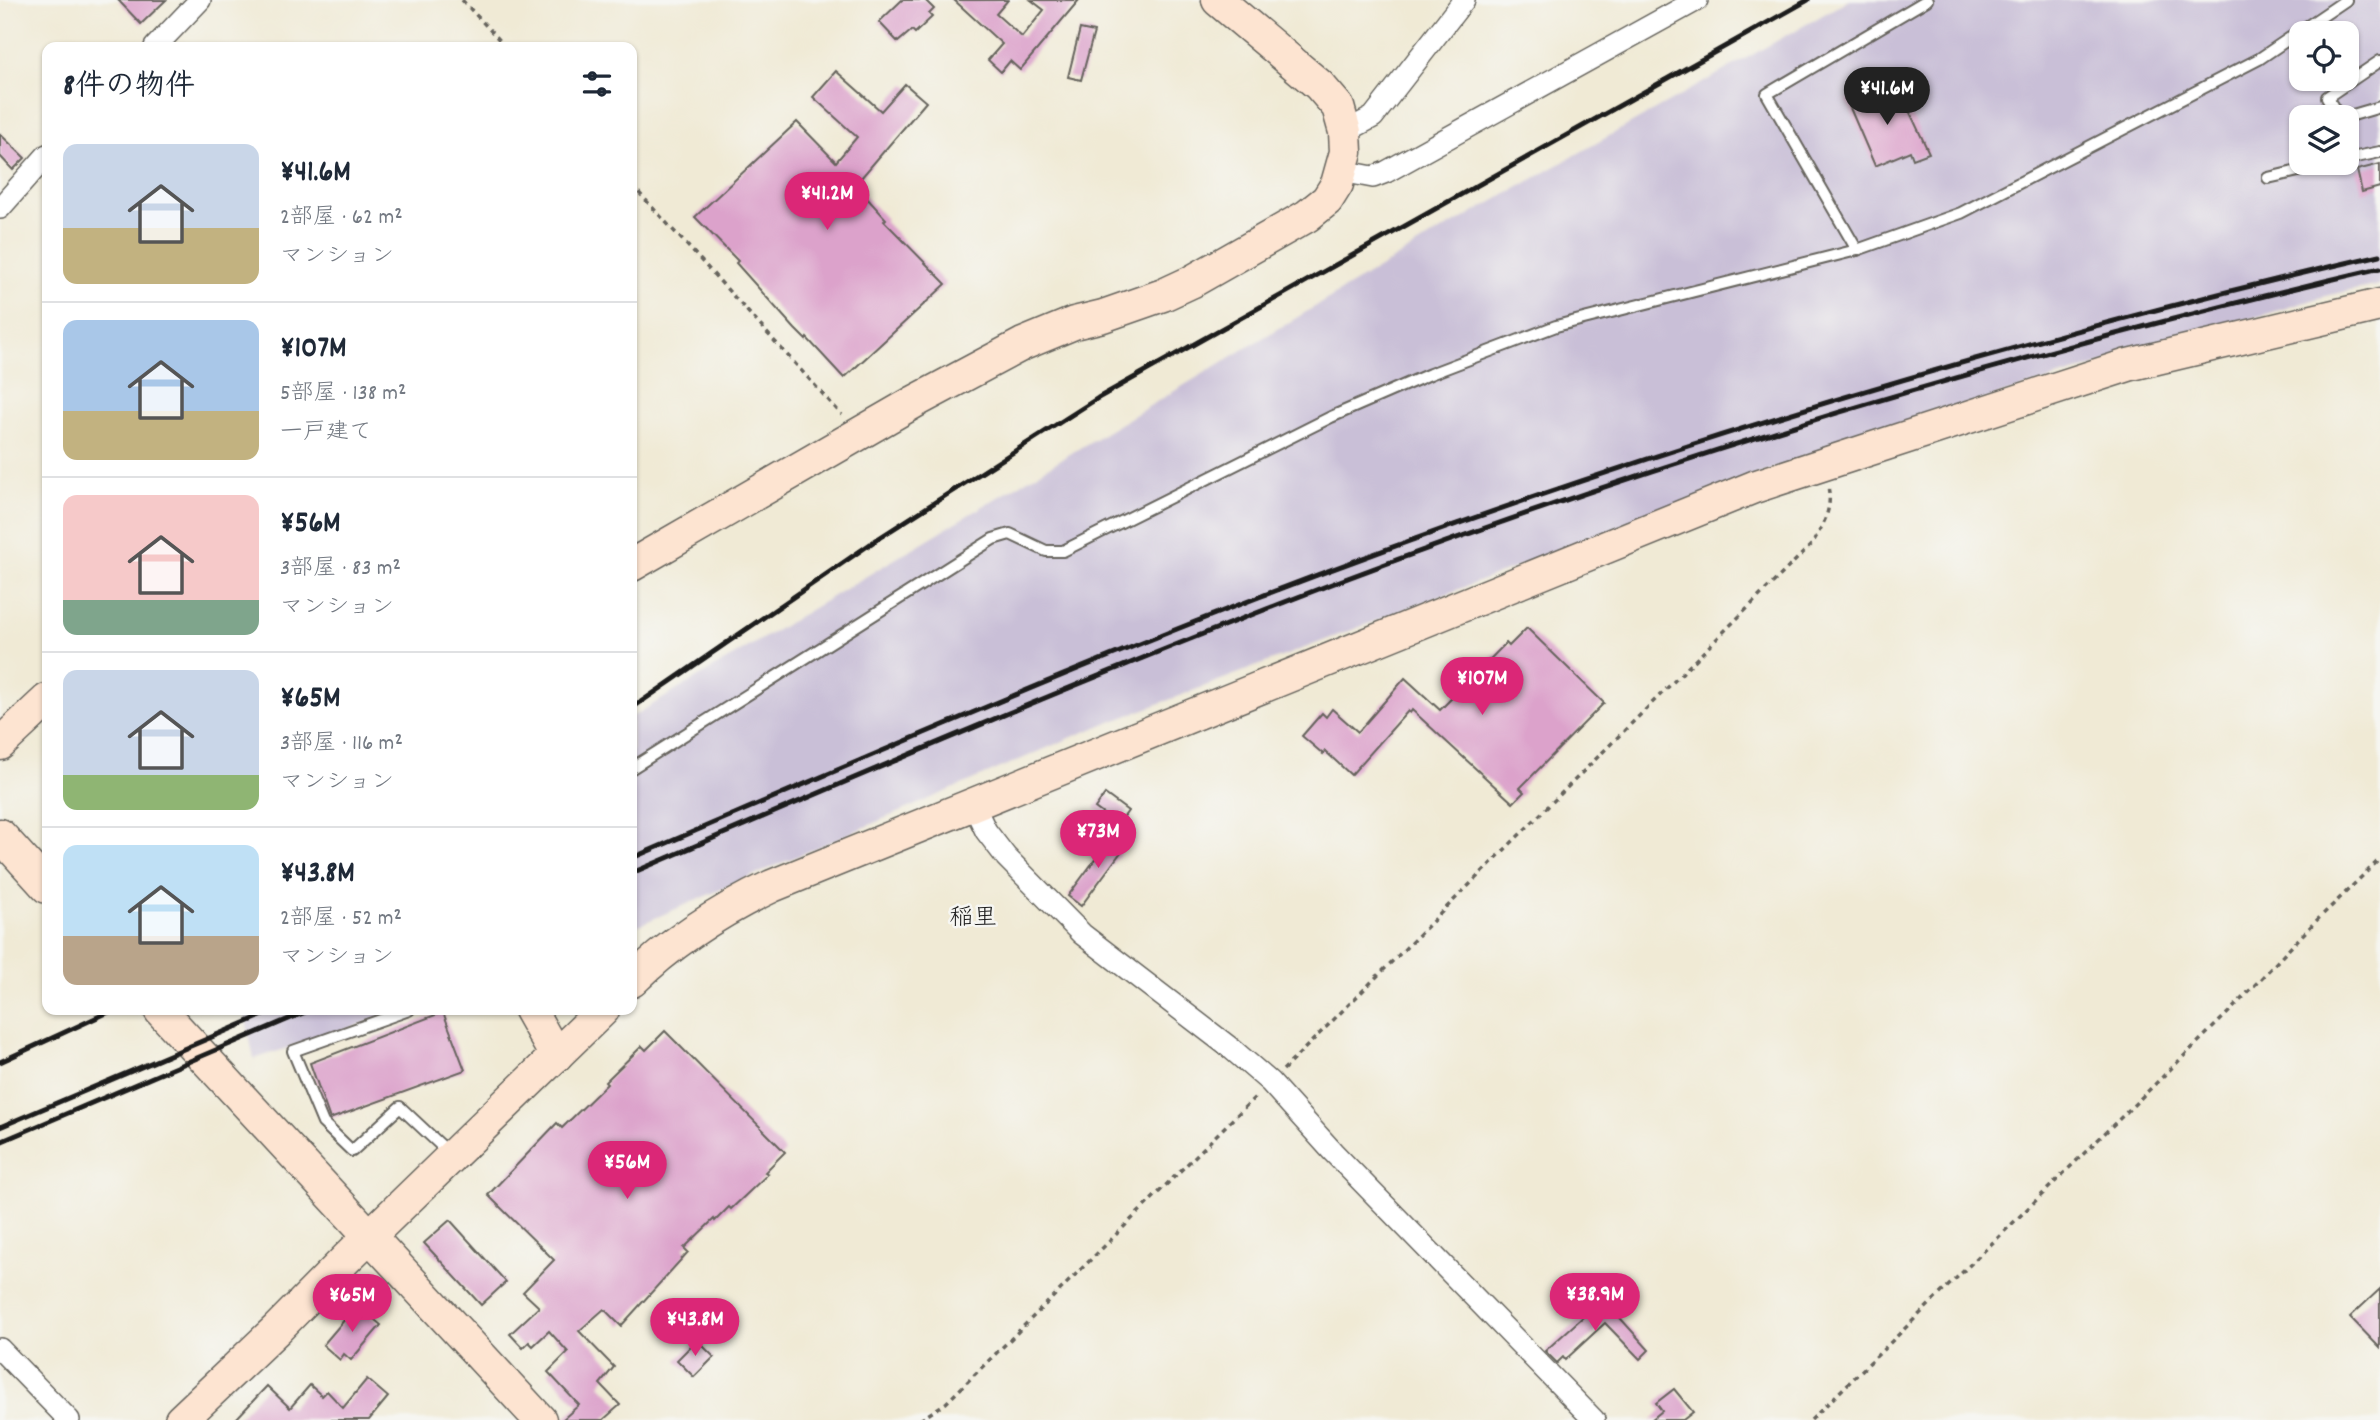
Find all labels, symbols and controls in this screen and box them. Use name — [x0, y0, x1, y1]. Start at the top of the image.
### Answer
map controls — [2289, 21, 2359, 175]
button: locate — [2289, 21, 2359, 91]
icon: filters — [578, 65, 616, 103]
text: 8件の物件 — [63, 67, 195, 110]
pin: ¥41.6M — [1830, 68, 1944, 127]
text: ¥41.6M — [1860, 73, 1914, 106]
button: layers — [2289, 105, 2359, 175]
text: ¥41.6M — [280, 153, 351, 196]
icon: home — [119, 172, 203, 256]
pin: ¥41.2M — [770, 173, 884, 232]
text: ¥41.2M — [800, 178, 854, 211]
text: 2部屋 · 62 m² — [280, 202, 403, 235]
text: マンション — [280, 241, 394, 274]
text: ¥107M — [280, 329, 347, 372]
icon: home — [119, 348, 203, 432]
text: 5部屋 · 138 m² — [280, 378, 406, 411]
text: 一戸建て — [280, 417, 372, 450]
text: ¥56M — [280, 504, 341, 547]
icon: home — [119, 523, 203, 607]
text: 3部屋 · 83 m² — [280, 553, 401, 586]
text: マンション — [280, 592, 394, 625]
pin: ¥107M — [1433, 658, 1531, 717]
text: ¥107M — [1457, 663, 1508, 696]
text: ¥65M — [280, 679, 341, 722]
icon: home — [119, 698, 203, 782]
text: 3部屋 · 116 m² — [280, 728, 403, 761]
text: マンション — [280, 767, 394, 800]
pin: ¥73M — [1057, 810, 1139, 870]
text: ¥73M — [1076, 816, 1120, 849]
text: ¥43.8M — [280, 854, 355, 897]
icon: home — [119, 873, 203, 957]
district label: 稲里 — [949, 902, 997, 936]
text: 2部屋 · 52 m² — [280, 903, 402, 936]
text: マンション — [280, 942, 394, 975]
pin: ¥56M — [586, 1142, 668, 1201]
text: ¥56M — [604, 1147, 650, 1180]
pin: ¥65M — [311, 1274, 393, 1334]
pin: ¥38.9M — [1538, 1274, 1652, 1333]
text: ¥38.9M — [1566, 1279, 1624, 1312]
text: ¥65M — [329, 1280, 375, 1313]
pin: ¥43.8M — [638, 1298, 752, 1358]
text: ¥43.8M — [666, 1304, 724, 1337]

